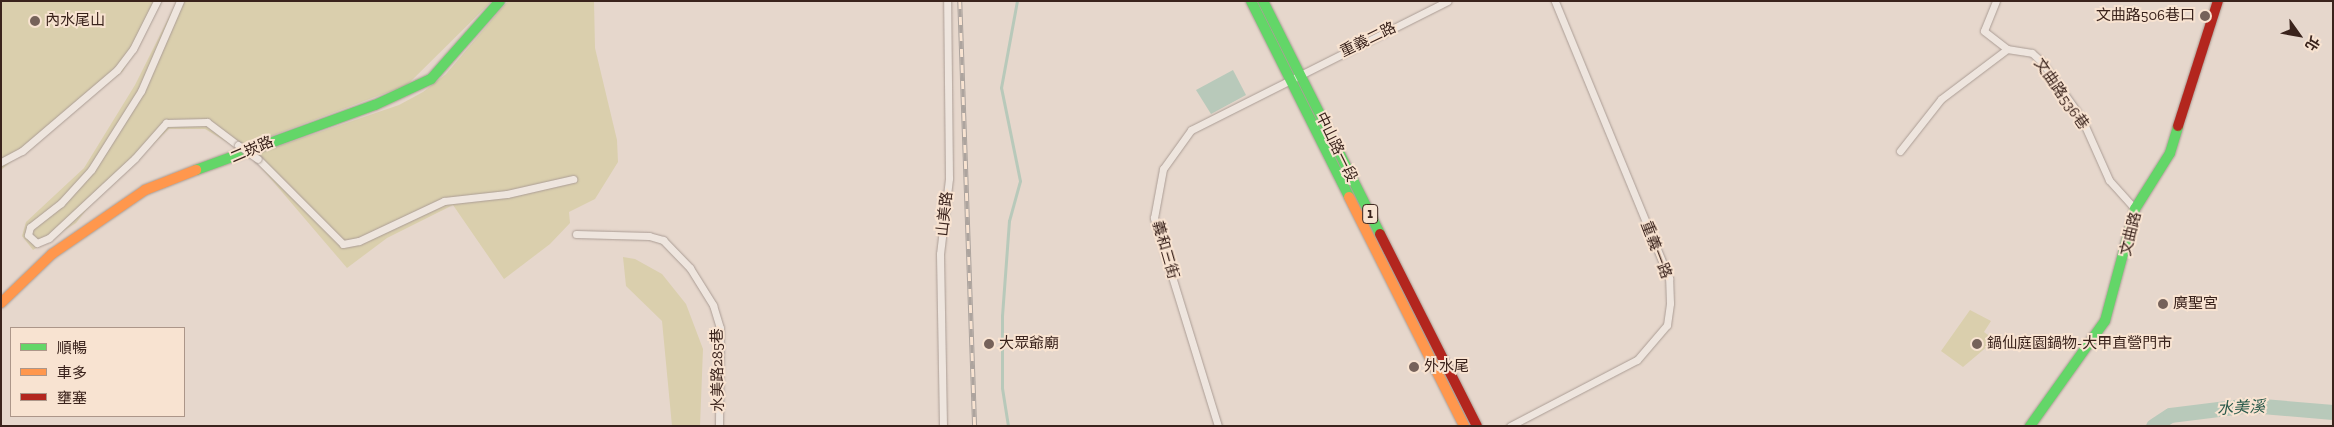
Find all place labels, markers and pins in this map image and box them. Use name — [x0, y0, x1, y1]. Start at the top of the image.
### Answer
place label: 文曲路506巷口 — [2096, 7, 2195, 25]
marker: 文曲路506巷口 — [2199, 10, 2211, 22]
place label: 內水尾山 — [45, 12, 105, 30]
marker: 內水尾山 — [29, 15, 41, 27]
place label: 廣聖宮 — [2173, 295, 2218, 313]
marker: 廣聖宮 — [2157, 298, 2169, 310]
place label: 大眾爺廟 — [999, 335, 1059, 353]
place label: 鍋仙庭園鍋物-大甲直營門市 — [1987, 335, 2172, 353]
marker: 大眾爺廟 — [983, 338, 995, 350]
marker: 鍋仙庭園鍋物-大甲直營門市 — [1971, 338, 1983, 350]
place label: 外水尾 — [1424, 358, 1469, 376]
marker: 外水尾 — [1408, 361, 1420, 373]

